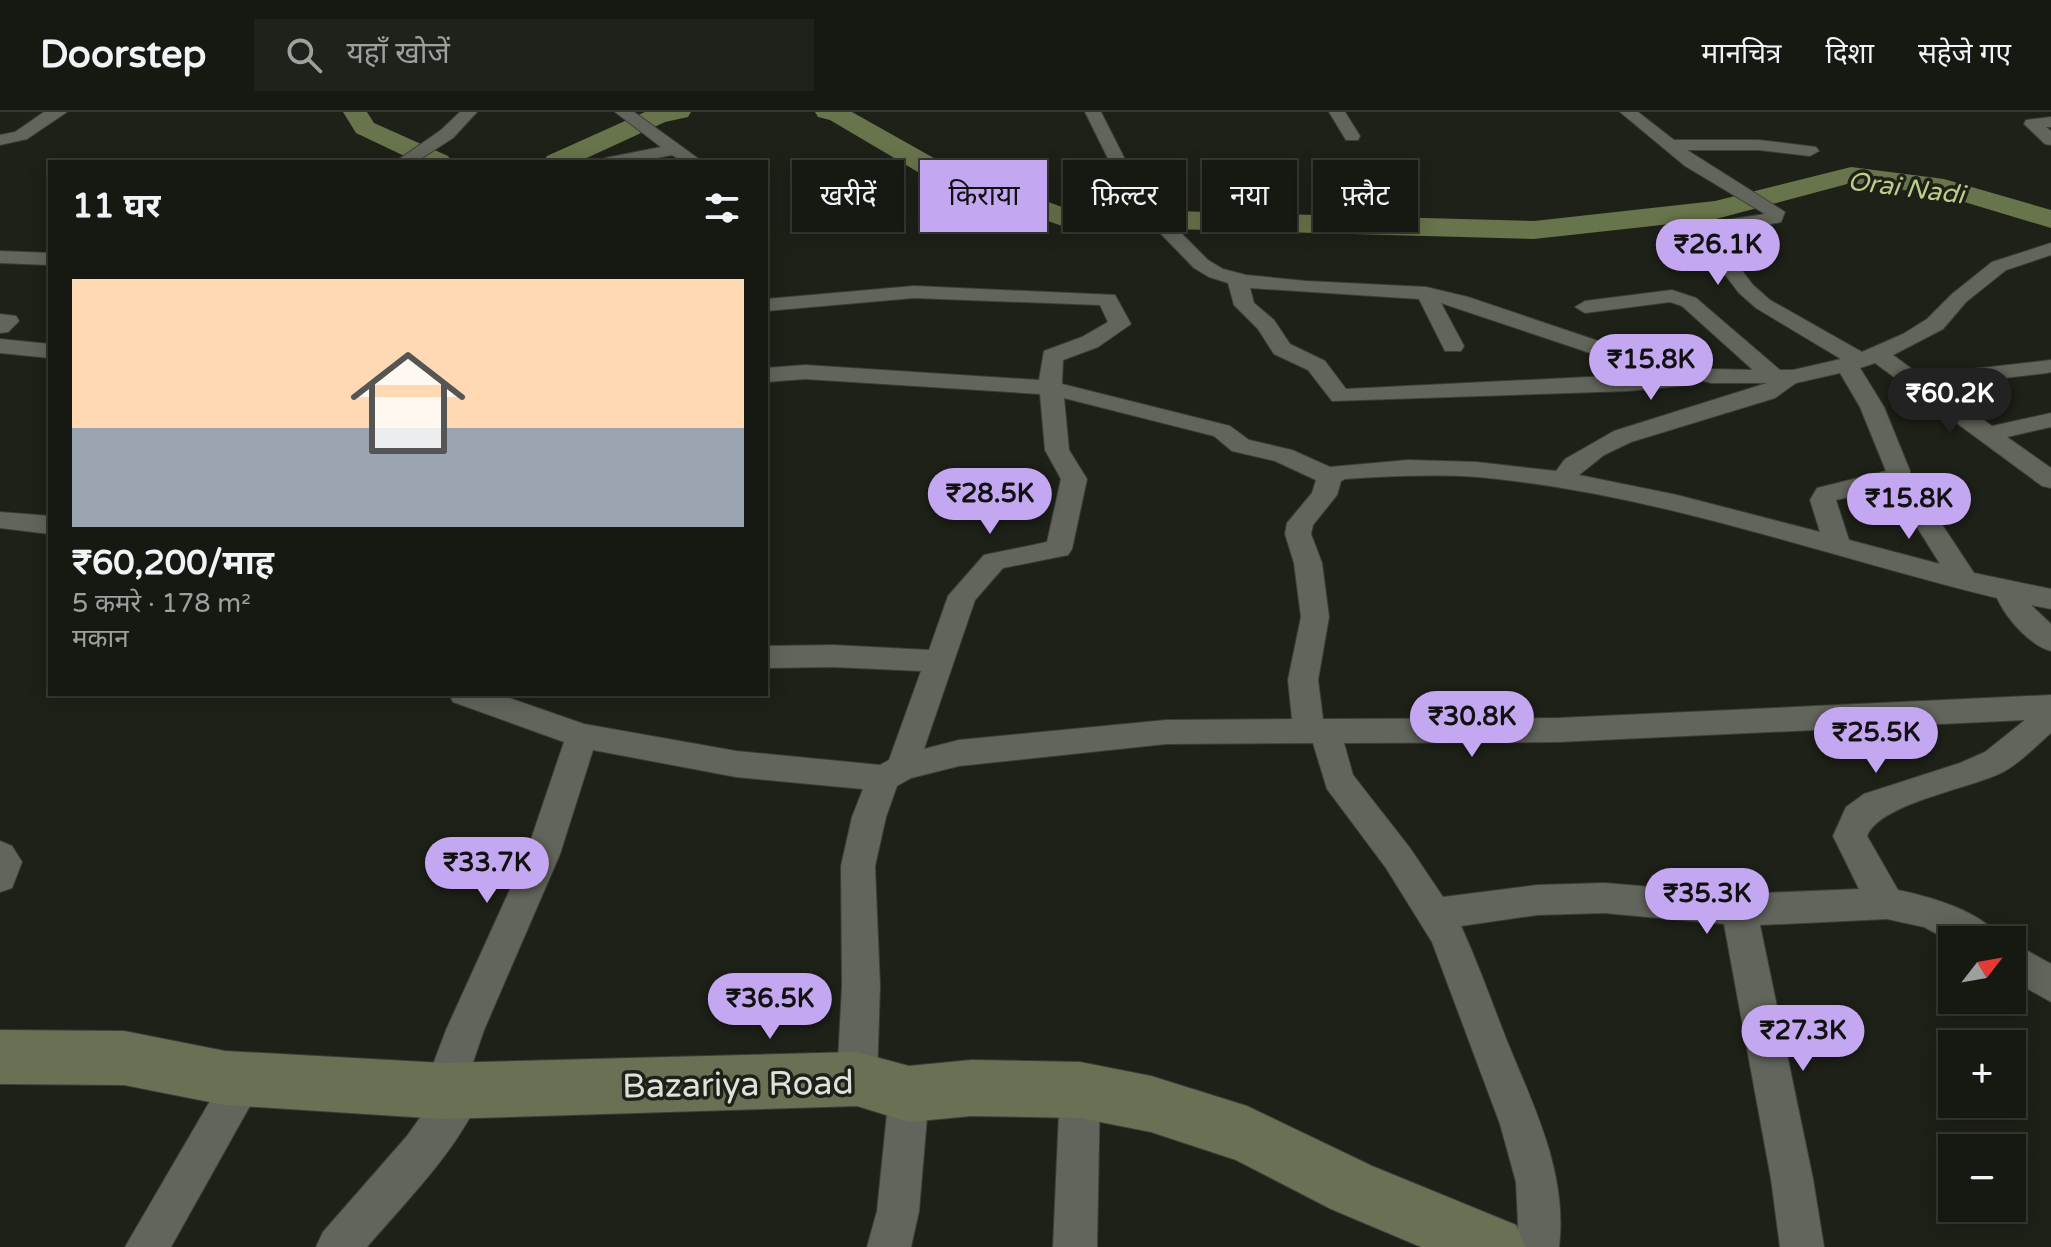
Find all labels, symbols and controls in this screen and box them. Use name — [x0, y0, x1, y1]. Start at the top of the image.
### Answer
search box — [254, 19, 814, 91]
text: Doorstep — [40, 32, 206, 78]
icon: search — [282, 33, 326, 77]
text: यहाँ खोजें — [346, 35, 450, 72]
text: मानचित्र — [1701, 37, 1781, 71]
text: दिशा — [1825, 37, 1874, 71]
text: सहेजे गए — [1918, 37, 2011, 71]
chip: खरीदें — [792, 160, 904, 232]
chip: किराया — [920, 160, 1047, 232]
chip: फ़िल्टर — [1063, 160, 1186, 232]
chip: नया — [1202, 160, 1297, 232]
chip: फ़्लैट — [1313, 160, 1418, 232]
water label: Orai Nadi — [1846, 165, 1969, 211]
text: 11 घर — [72, 186, 161, 227]
icon: filters — [700, 186, 744, 230]
pin: ₹26.1K — [1653, 219, 1783, 287]
text: ₹26.1K — [1674, 229, 1762, 260]
icon: home — [336, 331, 480, 475]
pin: ₹15.8K — [1586, 334, 1716, 402]
text: ₹15.8K — [1607, 344, 1695, 375]
pin: ₹60.2K — [1885, 368, 2015, 436]
text: ₹60.2K — [1906, 378, 1994, 409]
pin: ₹28.5K — [925, 468, 1055, 536]
pin: ₹15.8K — [1844, 473, 1974, 541]
text: ₹28.5K — [946, 478, 1034, 509]
text: ₹15.8K — [1865, 483, 1953, 514]
text: ₹60,200/माह — [72, 543, 274, 584]
text: 5 कमरे · 178 m² — [72, 588, 251, 619]
text: मकान — [72, 623, 129, 654]
pin: ₹30.8K — [1407, 691, 1537, 759]
text: ₹30.8K — [1428, 701, 1516, 732]
pin: ₹25.5K — [1811, 707, 1941, 775]
text: ₹25.5K — [1832, 717, 1920, 748]
pin: ₹33.7K — [422, 837, 552, 905]
text: ₹33.7K — [443, 847, 531, 878]
pin: ₹35.3K — [1642, 868, 1772, 936]
text: ₹35.3K — [1663, 878, 1751, 909]
north arrow — [1938, 926, 2026, 1014]
map controls — [1938, 926, 2026, 1222]
pin: ₹36.5K — [705, 973, 835, 1041]
text: ₹36.5K — [726, 983, 814, 1014]
pin: ₹27.3K — [1738, 1005, 1868, 1073]
text: ₹27.3K — [1759, 1015, 1847, 1046]
button: + — [1938, 1030, 2026, 1118]
street label: Bazariya Road — [622, 1062, 854, 1108]
button: − — [1938, 1134, 2026, 1222]

